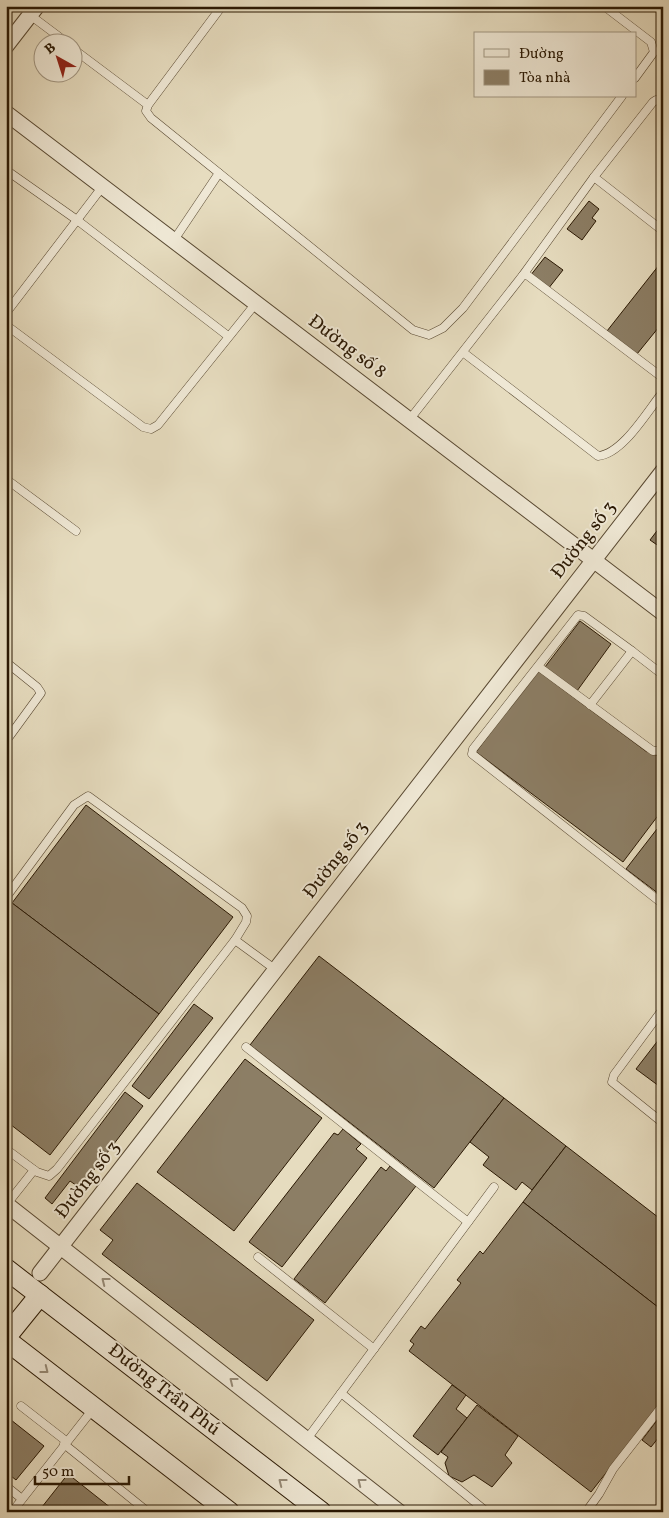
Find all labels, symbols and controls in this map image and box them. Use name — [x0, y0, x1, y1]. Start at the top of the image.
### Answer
north arrow — [32, 32, 82, 82]
legend — [474, 32, 636, 98]
text: B — [41, 39, 60, 59]
text: Đường — [519, 44, 564, 65]
text: Tòa nhà — [519, 68, 571, 89]
street label: Đường số 8 — [302, 309, 392, 385]
street label: Đường số 3 — [545, 496, 623, 584]
street label: Đường số 3 — [297, 816, 375, 904]
street label: Đường số 3 — [49, 1136, 127, 1224]
one-way arrow — [102, 1278, 111, 1286]
street label: Đường Trần Phú — [102, 1338, 226, 1442]
one-way arrow — [39, 1364, 48, 1372]
one-way arrow — [230, 1379, 239, 1387]
scale bar — [35, 1453, 129, 1485]
text: 50 m — [42, 1462, 74, 1483]
one-way arrow — [278, 1479, 288, 1488]
one-way arrow — [358, 1479, 367, 1487]

